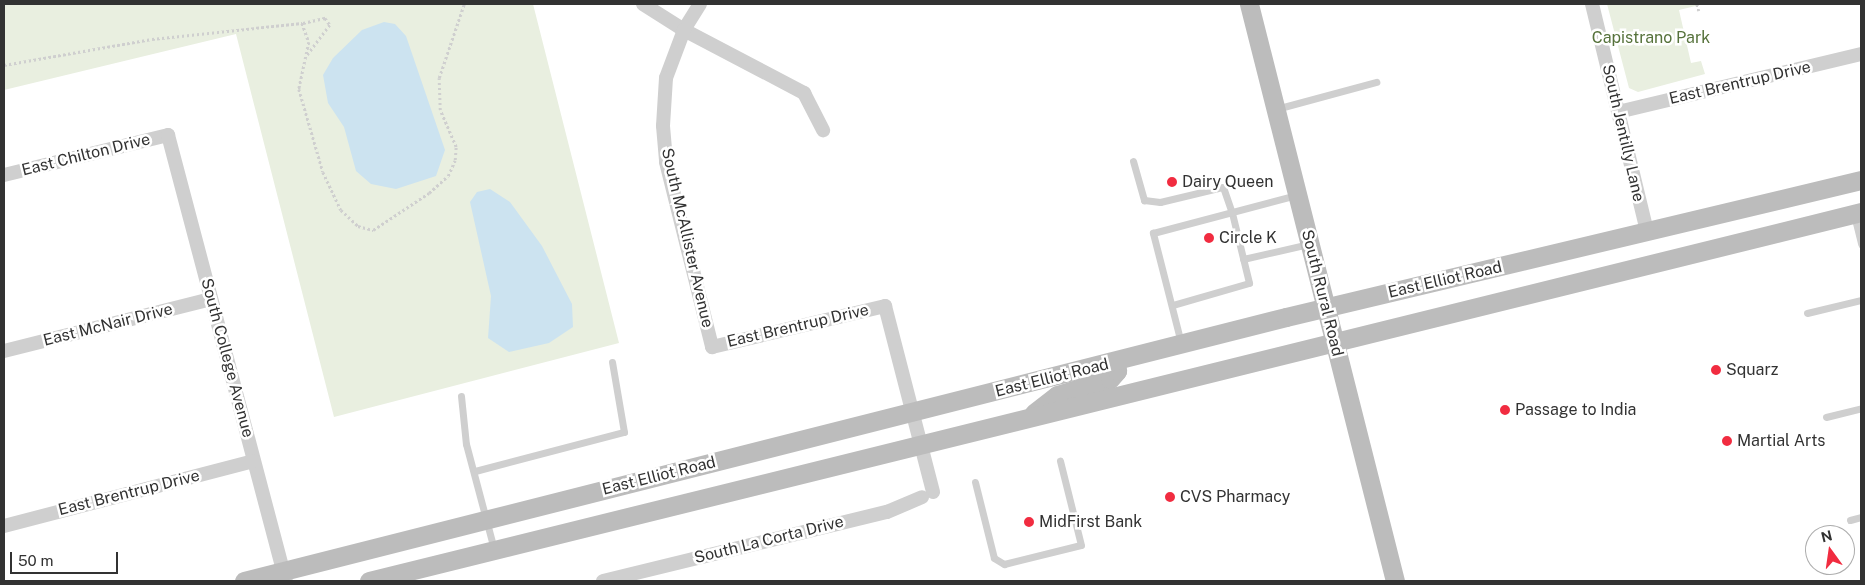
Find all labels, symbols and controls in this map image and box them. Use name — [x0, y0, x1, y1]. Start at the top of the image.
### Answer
park label: Capistrano Park — [1592, 28, 1710, 48]
street label: East Brentrup Drive — [1667, 57, 1813, 109]
street label: South Jentilly Lane — [1598, 62, 1648, 204]
street label: East Chilton Drive — [20, 130, 152, 180]
street label: South McAllister Avenue — [657, 146, 717, 330]
place label: Dairy Queen — [1182, 172, 1274, 192]
marker: Dairy Queen — [1166, 176, 1178, 188]
place label: Circle K — [1219, 228, 1277, 248]
street label: South Rural Road — [1297, 228, 1347, 358]
marker: Circle K — [1203, 232, 1215, 244]
street label: East Elliot Road — [1386, 258, 1504, 302]
street label: South College Avenue — [196, 276, 258, 440]
street label: East McNair Drive — [41, 300, 175, 350]
street label: East Brentrup Drive — [725, 300, 871, 352]
street label: East Elliot Road — [993, 355, 1111, 401]
place label: Squarz — [1726, 360, 1778, 380]
marker: Squarz — [1710, 364, 1722, 376]
place label: Passage to India — [1515, 400, 1637, 420]
marker: Passage to India — [1499, 404, 1511, 416]
place label: Martial Arts — [1737, 431, 1825, 451]
marker: Martial Arts — [1721, 435, 1733, 447]
street label: East Elliot Road — [600, 453, 718, 499]
street label: East Brentrup Drive — [56, 466, 202, 520]
place label: CVS Pharmacy — [1180, 487, 1290, 507]
marker: CVS Pharmacy — [1164, 491, 1176, 503]
street label: South La Corta Drive — [692, 512, 846, 568]
place label: MidFirst Bank — [1039, 512, 1142, 532]
marker: MidFirst Bank — [1023, 516, 1035, 528]
north arrow — [1805, 525, 1855, 575]
text: N — [1819, 527, 1834, 546]
scale bar — [12, 542, 120, 574]
text: 50 m — [18, 552, 53, 569]

